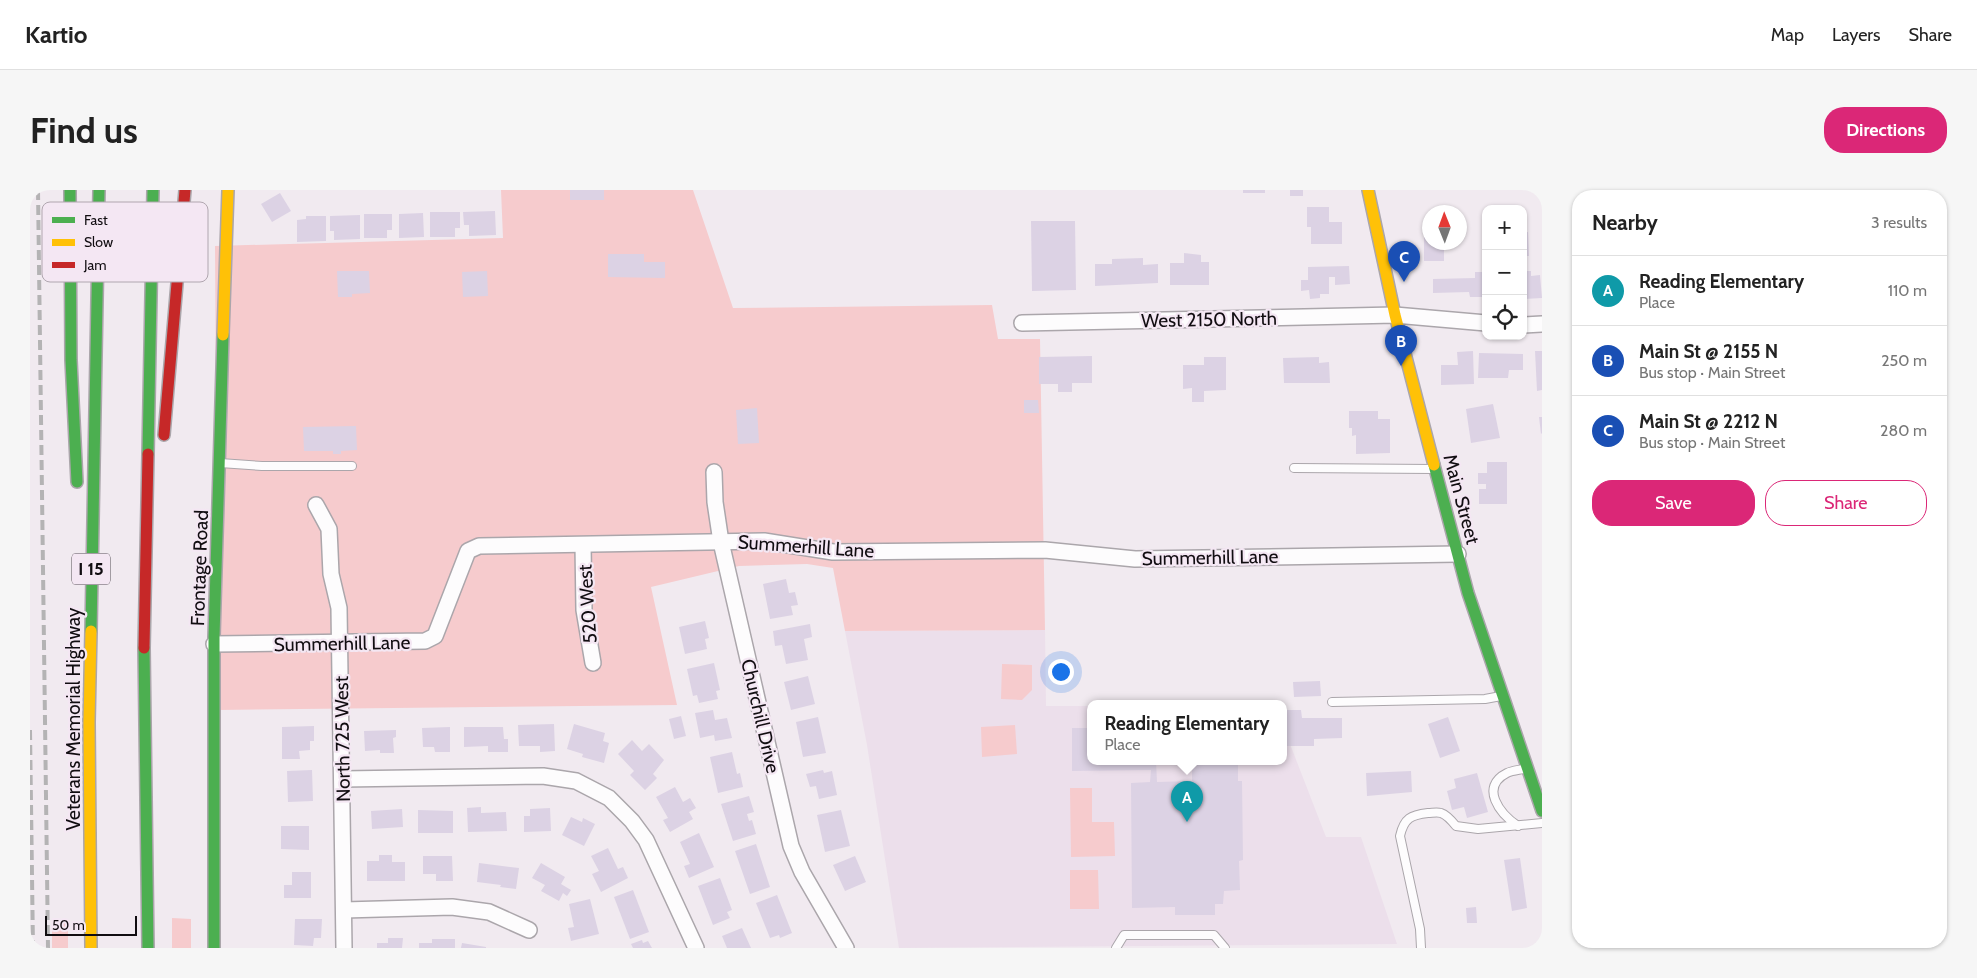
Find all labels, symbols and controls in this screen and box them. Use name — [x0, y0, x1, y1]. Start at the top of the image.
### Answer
text: Kartio — [25, 20, 88, 49]
text: Map — [1771, 24, 1804, 46]
text: Layers — [1832, 24, 1881, 46]
text: Share — [1909, 24, 1952, 46]
button: Directions — [1824, 107, 1947, 153]
text: Find us — [30, 109, 138, 152]
legend — [42, 202, 208, 282]
north arrow — [1422, 205, 1467, 250]
map controls — [1482, 205, 1527, 340]
button: + — [1482, 205, 1527, 250]
text: Nearby — [1592, 210, 1658, 235]
text: Fast — [84, 211, 108, 229]
text: 3 results — [1871, 213, 1927, 232]
text: Slow — [84, 233, 113, 251]
pin: C — [1388, 241, 1420, 282]
button: − — [1482, 250, 1527, 295]
text: Jam — [83, 256, 106, 274]
text: Reading Elementary — [1639, 270, 1804, 293]
text: A — [1603, 281, 1613, 300]
text: 110 m — [1888, 281, 1927, 300]
text: Place — [1639, 293, 1675, 312]
button: locate — [1482, 295, 1527, 340]
street label: West 2150 North — [1141, 307, 1277, 332]
pin: B — [1385, 325, 1417, 366]
text: Main St @ 2155 N — [1639, 340, 1778, 363]
text: B — [1603, 351, 1613, 370]
text: 250 m — [1881, 351, 1927, 370]
text: Bus stop · Main Street — [1639, 363, 1785, 382]
text: Main St @ 2212 N — [1639, 410, 1778, 433]
text: C — [1603, 421, 1613, 440]
text: 280 m — [1880, 421, 1927, 440]
text: Bus stop · Main Street — [1639, 433, 1785, 452]
street label: Main Street — [1438, 452, 1485, 547]
button: Save — [1592, 480, 1755, 526]
button: Share — [1765, 480, 1927, 526]
street label: Frontage Road — [186, 510, 213, 626]
street label: Summerhill Lane — [737, 530, 875, 563]
street label: Summerhill Lane — [1142, 545, 1279, 570]
road number: I 15 — [72, 554, 110, 584]
street label: 520 West — [573, 563, 602, 644]
street label: Veterans Memorial Highway — [62, 607, 85, 830]
street label: Summerhill Lane — [274, 631, 411, 656]
street label: Churchill Drive — [736, 657, 785, 776]
your location — [1048, 659, 1074, 685]
street label: North 725 West — [330, 675, 355, 802]
popup — [1087, 700, 1287, 765]
text: Reading Elementary — [1104, 712, 1270, 735]
text: Place — [1104, 735, 1140, 754]
pin: A — [1171, 781, 1203, 822]
scale bar — [45, 913, 138, 936]
text: 50 m — [52, 916, 85, 934]

